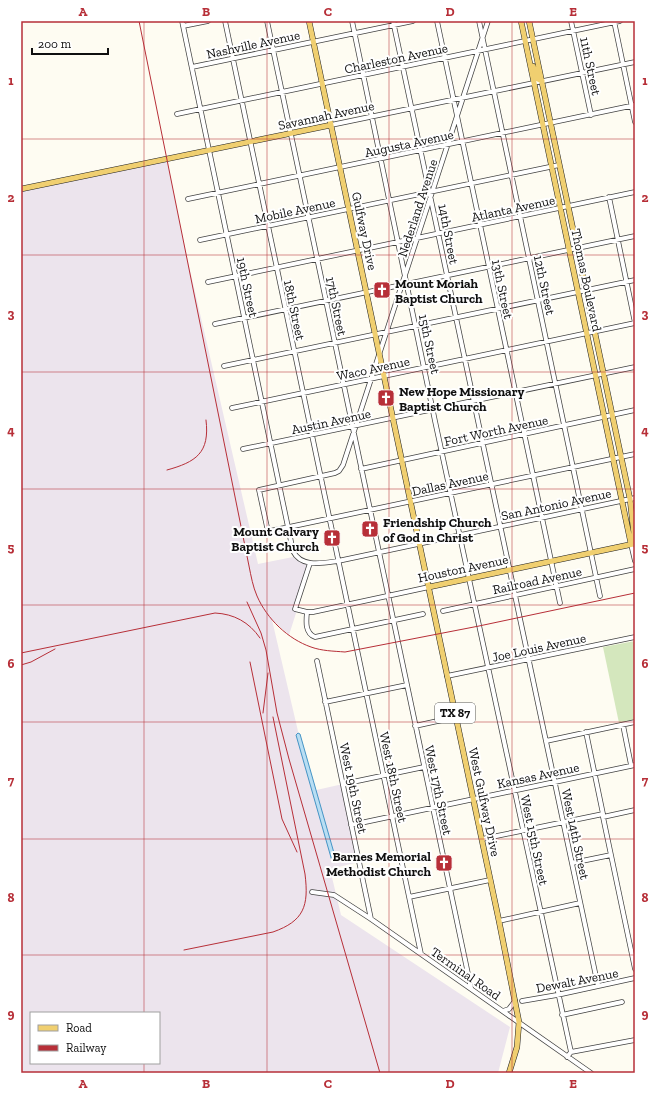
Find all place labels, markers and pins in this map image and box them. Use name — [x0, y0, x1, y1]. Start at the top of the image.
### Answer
place label: Mount Moriah Baptist Church — [395, 276, 483, 306]
church icon: Mount Moriah Baptist Church — [372, 280, 392, 300]
place label: New Hope Missionary Baptist Church — [399, 384, 524, 414]
church icon: New Hope Missionary Baptist Church — [376, 388, 396, 408]
place label: Friendship Church of God in Christ — [383, 515, 492, 545]
church icon: Friendship Church of God in Christ — [360, 519, 380, 539]
place label: Mount Calvary Baptist Church — [231, 524, 319, 554]
church icon: Mount Calvary Baptist Church — [322, 528, 342, 548]
place label: Barnes Memorial Methodist Church — [326, 849, 431, 879]
church icon: Barnes Memorial Methodist Church — [434, 853, 454, 873]

